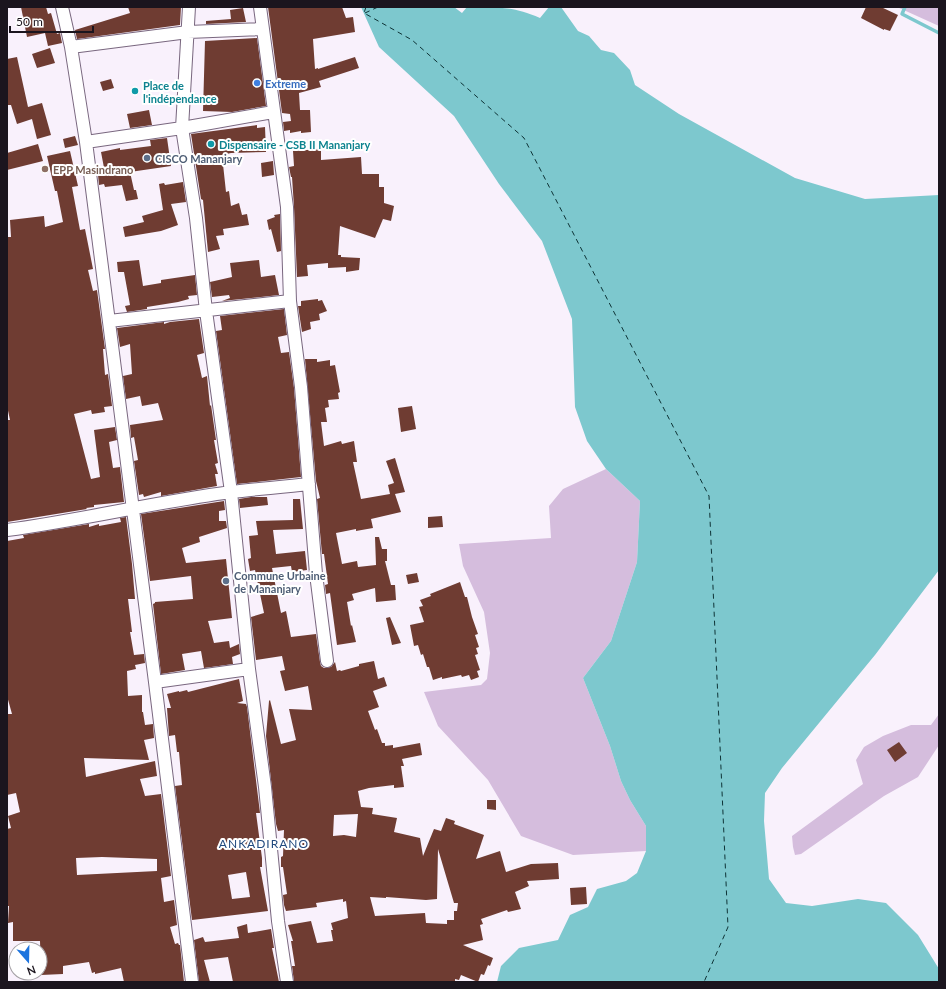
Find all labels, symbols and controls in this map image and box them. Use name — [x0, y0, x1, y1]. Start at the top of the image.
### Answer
scale bar — [10, 8, 93, 34]
text: 50 m — [16, 14, 43, 29]
place label: Extreme — [265, 77, 306, 90]
marker: Extreme — [252, 78, 262, 88]
place label: Place de l'indépendance — [143, 79, 217, 105]
marker: Place de l'indépendance — [130, 86, 140, 96]
place label: Dispensaire - CSB II Mananjary — [219, 138, 370, 151]
marker: Dispensaire - CSB II Mananjary — [206, 139, 216, 149]
place label: CISCO Mananjary — [155, 152, 243, 165]
marker: CISCO Mananjary — [142, 153, 152, 163]
place label: EPP Masindrano — [53, 163, 133, 176]
marker: EPP Masindrano — [40, 164, 50, 174]
place label: Commune Urbaine de Mananjary — [234, 569, 326, 595]
marker: Commune Urbaine de Mananjary — [221, 576, 231, 586]
district label: ANKADIRANO — [219, 836, 309, 851]
north arrow — [8, 941, 48, 981]
text: N — [25, 963, 38, 978]

